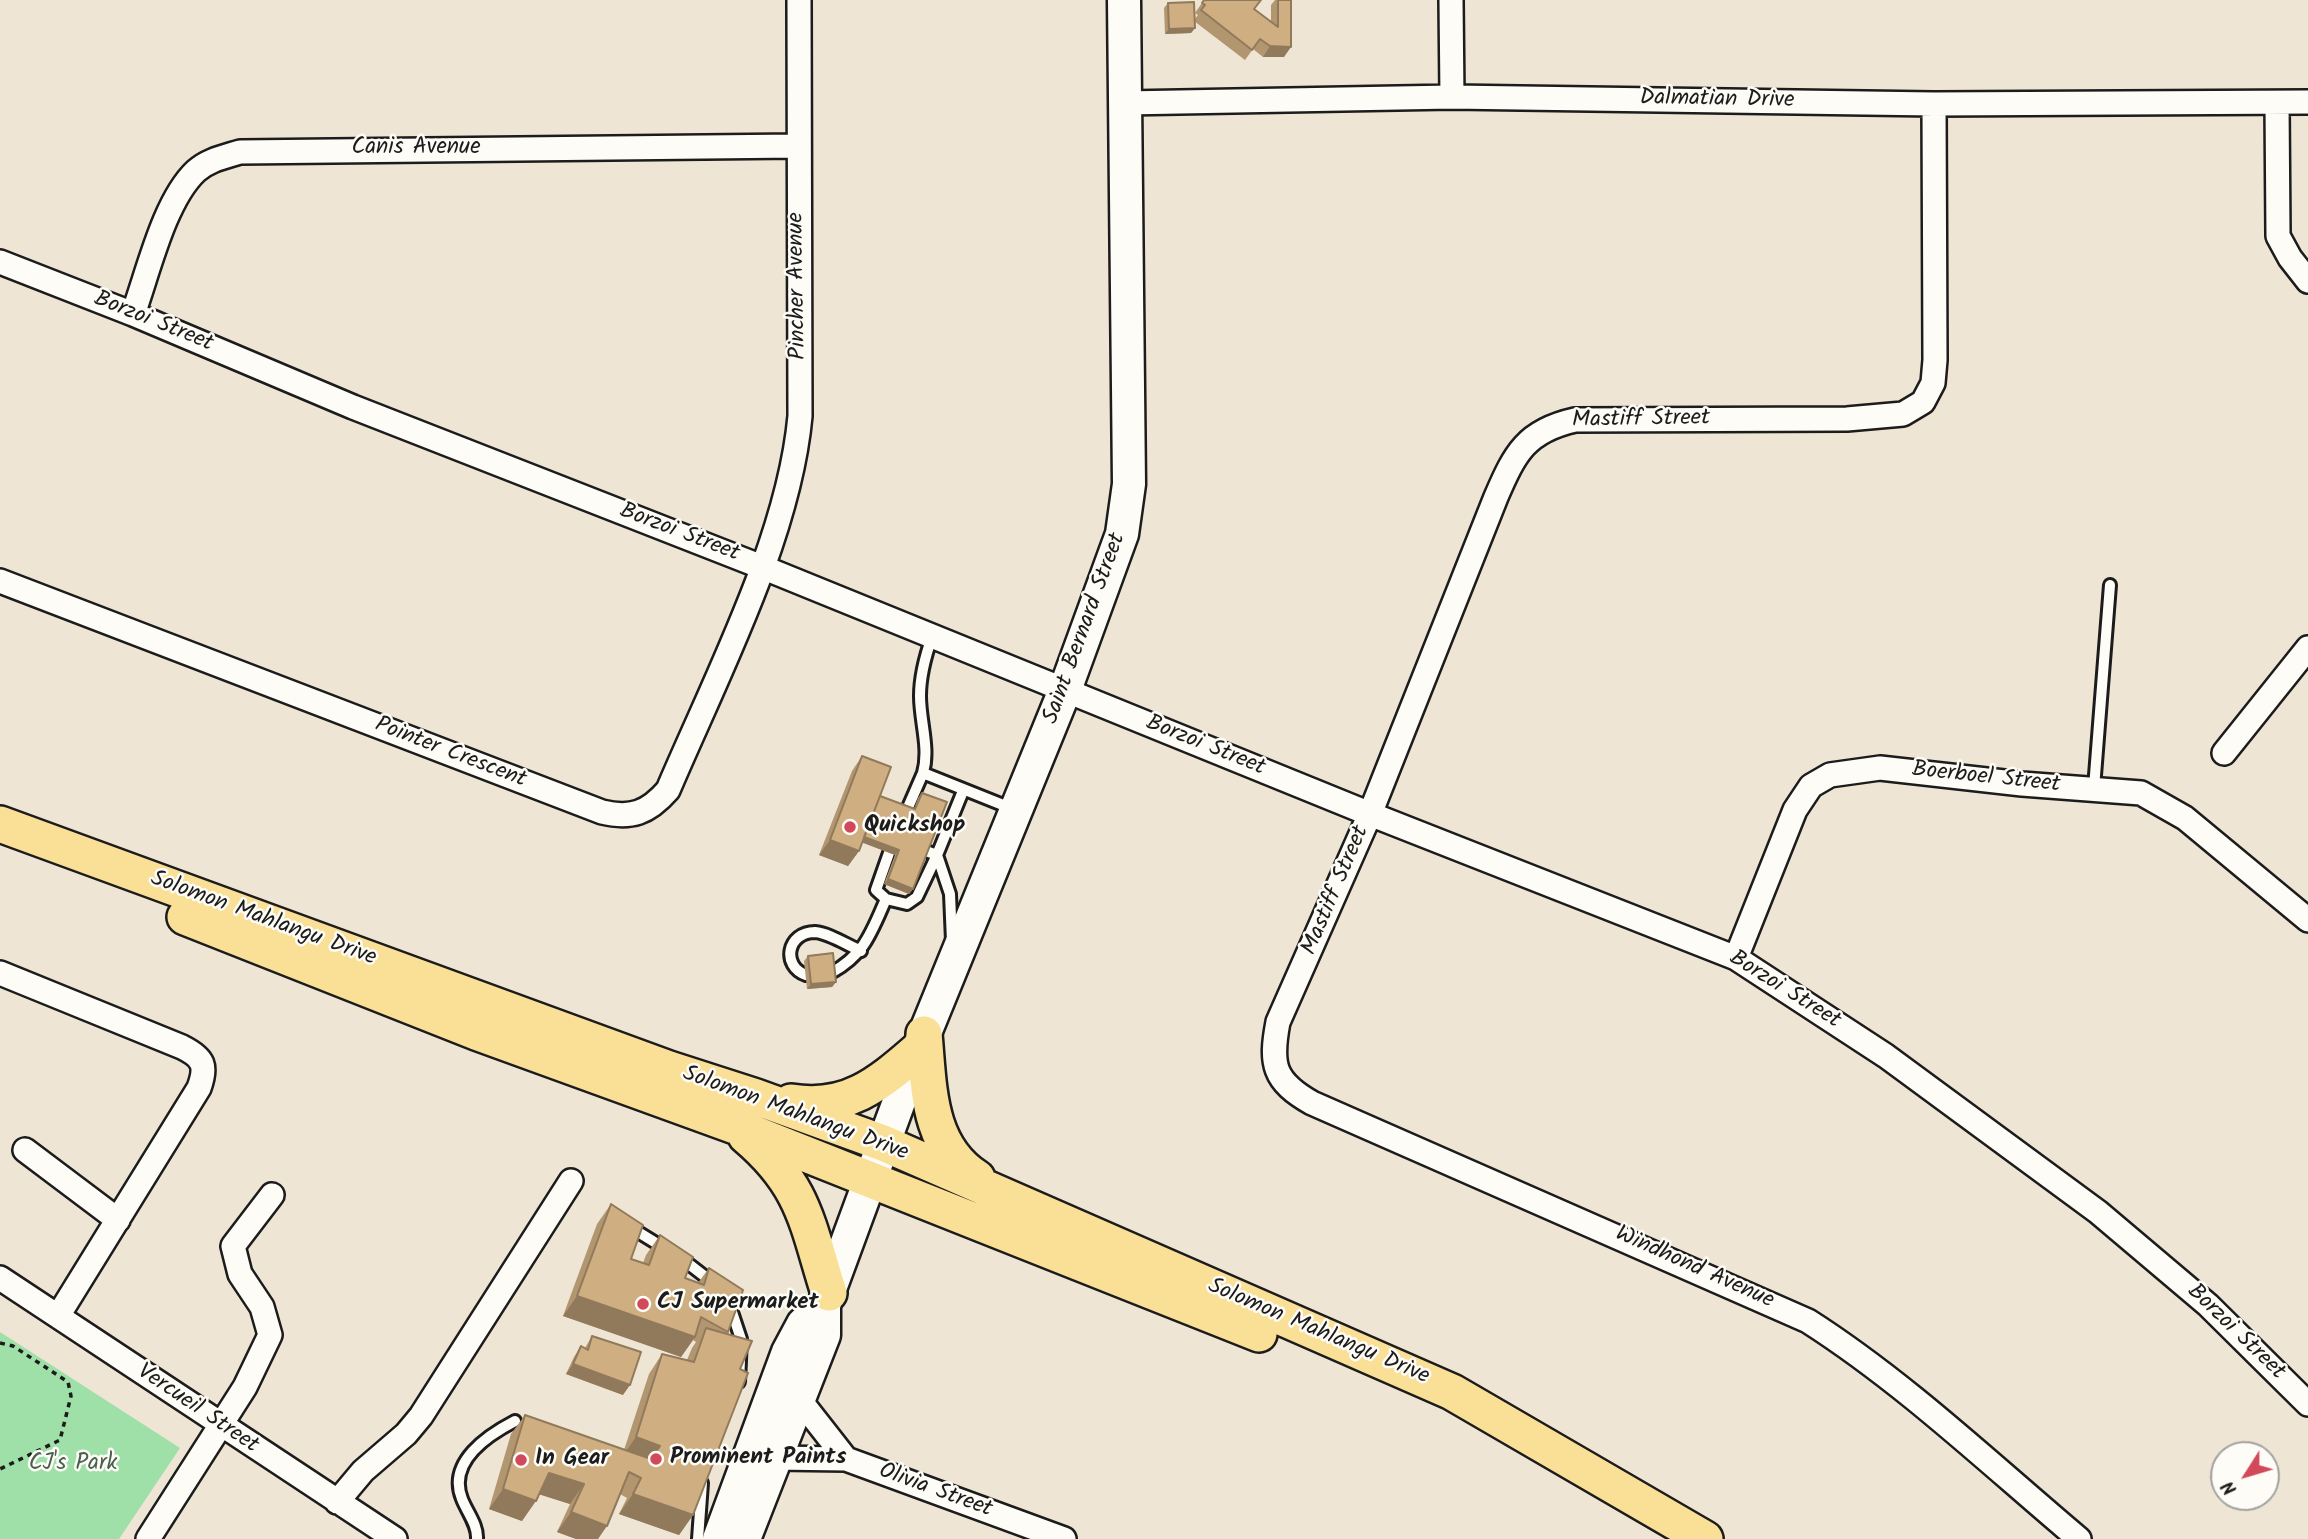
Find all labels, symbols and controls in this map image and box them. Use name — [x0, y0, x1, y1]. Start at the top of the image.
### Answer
street label: Dalmatian Drive — [1639, 86, 1795, 116]
street label: Canis Avenue — [351, 135, 481, 163]
street label: Pincher Avenue — [784, 212, 814, 360]
street label: Borzoi Street — [89, 287, 217, 359]
street label: Mastiff Street — [1572, 406, 1710, 436]
street label: Borzoi Street — [615, 498, 743, 570]
street label: Saint Bernard Street — [1039, 530, 1133, 728]
street label: Borzoi Street — [1141, 711, 1269, 783]
street label: Pointer Crescent — [370, 712, 530, 796]
street label: Boerboel Street — [1910, 757, 2062, 801]
place label: Quickshop — [864, 813, 965, 841]
marker: Quickshop — [842, 819, 858, 835]
street label: Mastiff Street — [1297, 822, 1377, 960]
street label: Solomon Mahlangu Drive — [146, 866, 380, 974]
street label: Borzoi Street — [1723, 946, 1845, 1036]
street label: Solomon Mahlangu Drive — [678, 1061, 912, 1169]
street label: Windhond Avenue — [1610, 1222, 1778, 1316]
street label: Solomon Mahlangu Drive — [1203, 1274, 1433, 1392]
street label: Borzoi Street — [2180, 1279, 2290, 1387]
place label: CJ Supermarket — [657, 1290, 819, 1318]
marker: CJ Supermarket — [635, 1296, 651, 1312]
street label: Vercueil Street — [131, 1359, 263, 1461]
north arrow — [2210, 1441, 2280, 1511]
place label: Prominent Paints — [670, 1445, 846, 1473]
place label: In Gear — [535, 1446, 609, 1474]
park label: CJ's Park — [29, 1451, 117, 1479]
marker: Prominent Paints — [648, 1451, 664, 1467]
marker: In Gear — [513, 1452, 529, 1468]
street label: Olivia Street — [874, 1459, 996, 1525]
text: N — [2214, 1474, 2245, 1501]

